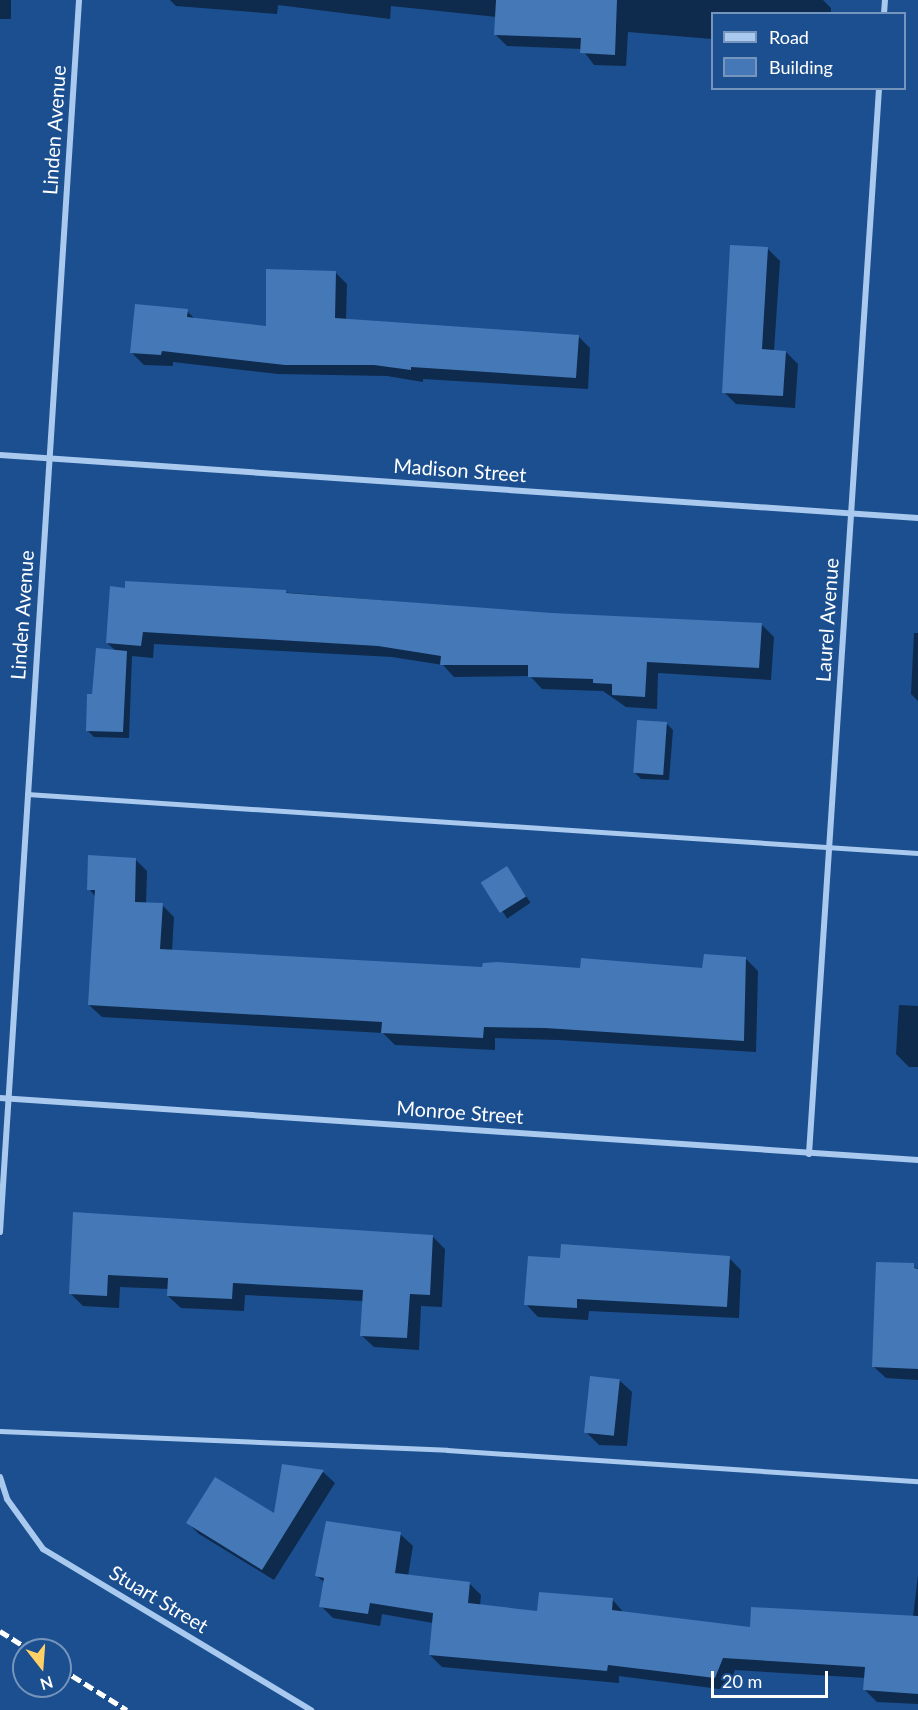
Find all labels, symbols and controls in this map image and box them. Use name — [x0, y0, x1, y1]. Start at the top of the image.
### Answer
legend — [711, 12, 906, 90]
text: Road — [769, 26, 809, 48]
text: Building — [769, 56, 833, 78]
street label: Linden Avenue — [37, 64, 71, 196]
street label: Madison Street — [393, 453, 527, 487]
street label: Linden Avenue — [5, 549, 39, 681]
street label: Laurel Avenue — [811, 557, 843, 683]
street label: Monroe Street — [396, 1096, 524, 1128]
street label: Stuart Street — [105, 1560, 213, 1638]
north arrow — [12, 1638, 72, 1698]
scale bar — [714, 1659, 831, 1697]
text: 20 m — [722, 1670, 762, 1692]
text: N — [38, 1673, 56, 1695]

